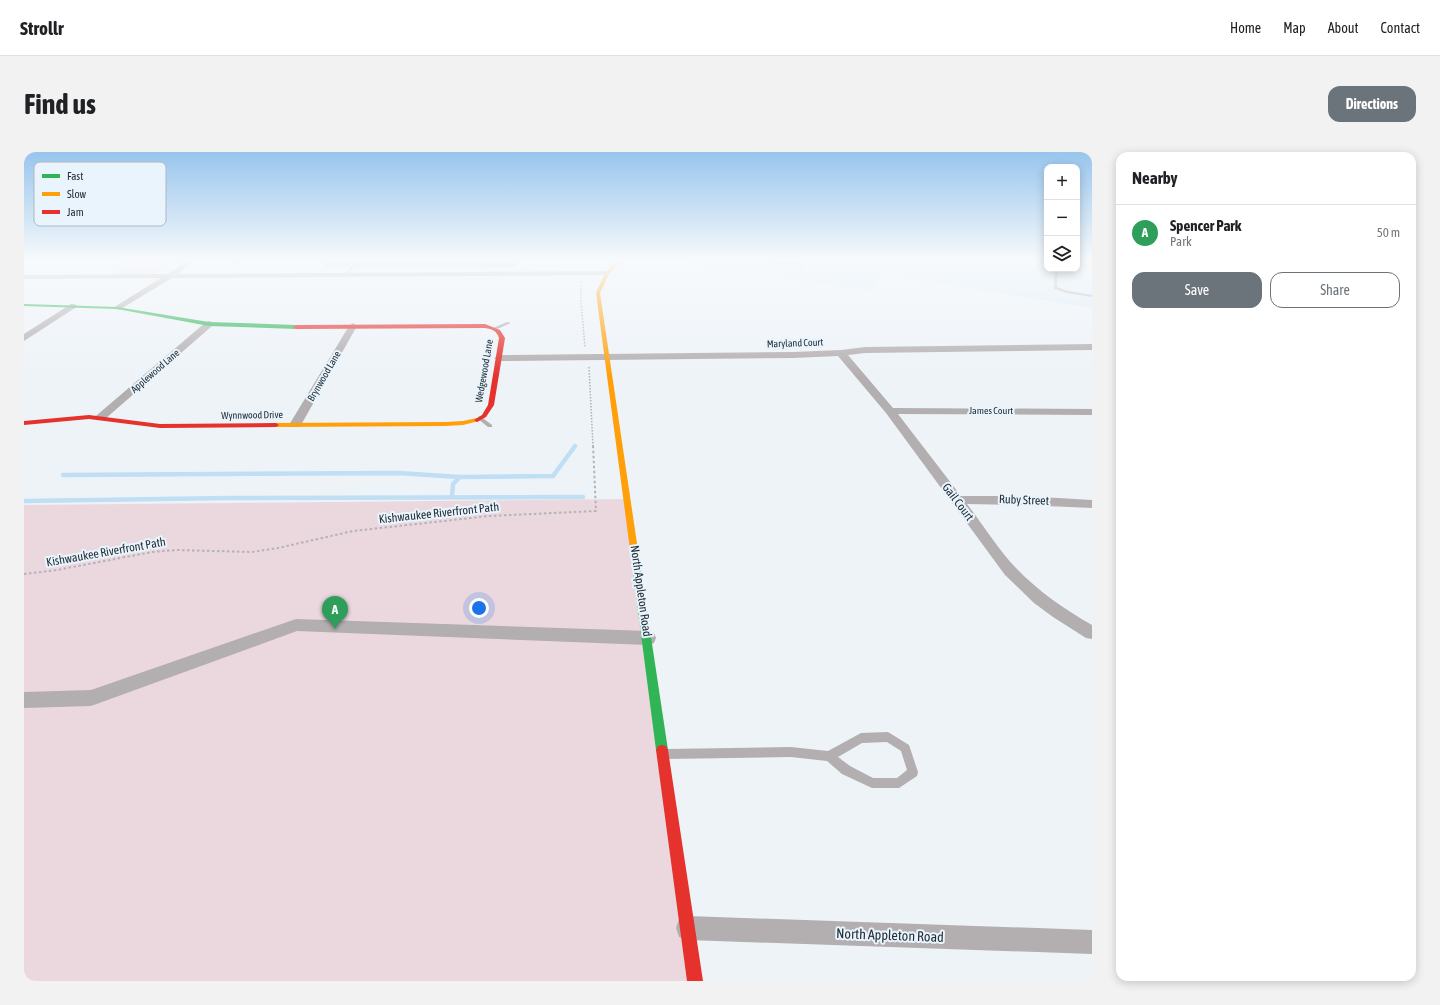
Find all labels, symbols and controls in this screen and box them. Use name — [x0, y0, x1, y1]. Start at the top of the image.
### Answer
text: Strollr — [20, 17, 64, 39]
text: Home — [1230, 20, 1261, 36]
text: Map — [1283, 20, 1306, 36]
text: About — [1328, 20, 1359, 36]
text: Contact — [1381, 20, 1420, 36]
button: Directions — [1328, 86, 1416, 122]
text: Find us — [24, 88, 96, 120]
legend — [34, 162, 166, 226]
map controls — [1044, 164, 1080, 272]
button: + — [1044, 164, 1080, 200]
text: Nearby — [1132, 168, 1178, 188]
text: Fast — [67, 170, 83, 182]
text: Slow — [67, 188, 86, 200]
button: − — [1044, 200, 1080, 236]
text: Jam — [67, 206, 84, 218]
text: Spencer Park — [1170, 217, 1241, 234]
text: A — [1142, 225, 1148, 240]
text: 50 m — [1377, 225, 1400, 240]
text: Park — [1170, 234, 1192, 249]
button: layers — [1044, 236, 1080, 272]
button: Save — [1132, 272, 1262, 308]
button: Share — [1270, 272, 1400, 308]
street label: Maryland Court — [767, 337, 824, 349]
street label: Wedgewood Lane — [473, 338, 495, 403]
street label: Applewood Lane — [128, 347, 182, 395]
street label: Brynwood Lane — [305, 349, 343, 403]
street label: James Court — [969, 405, 1013, 416]
street label: Wynnwood Drive — [221, 409, 283, 421]
street label: Gail Court — [939, 481, 977, 524]
street label: Ruby Street — [999, 492, 1050, 508]
street label: Kishwaukee Riverfront Path — [378, 500, 500, 526]
street label: Kishwaukee Riverfront Path — [45, 535, 167, 569]
street label: North Appleton Road — [628, 544, 654, 638]
pin: A — [322, 596, 348, 629]
your location — [469, 598, 489, 618]
street label: North Appleton Road — [836, 925, 944, 945]

